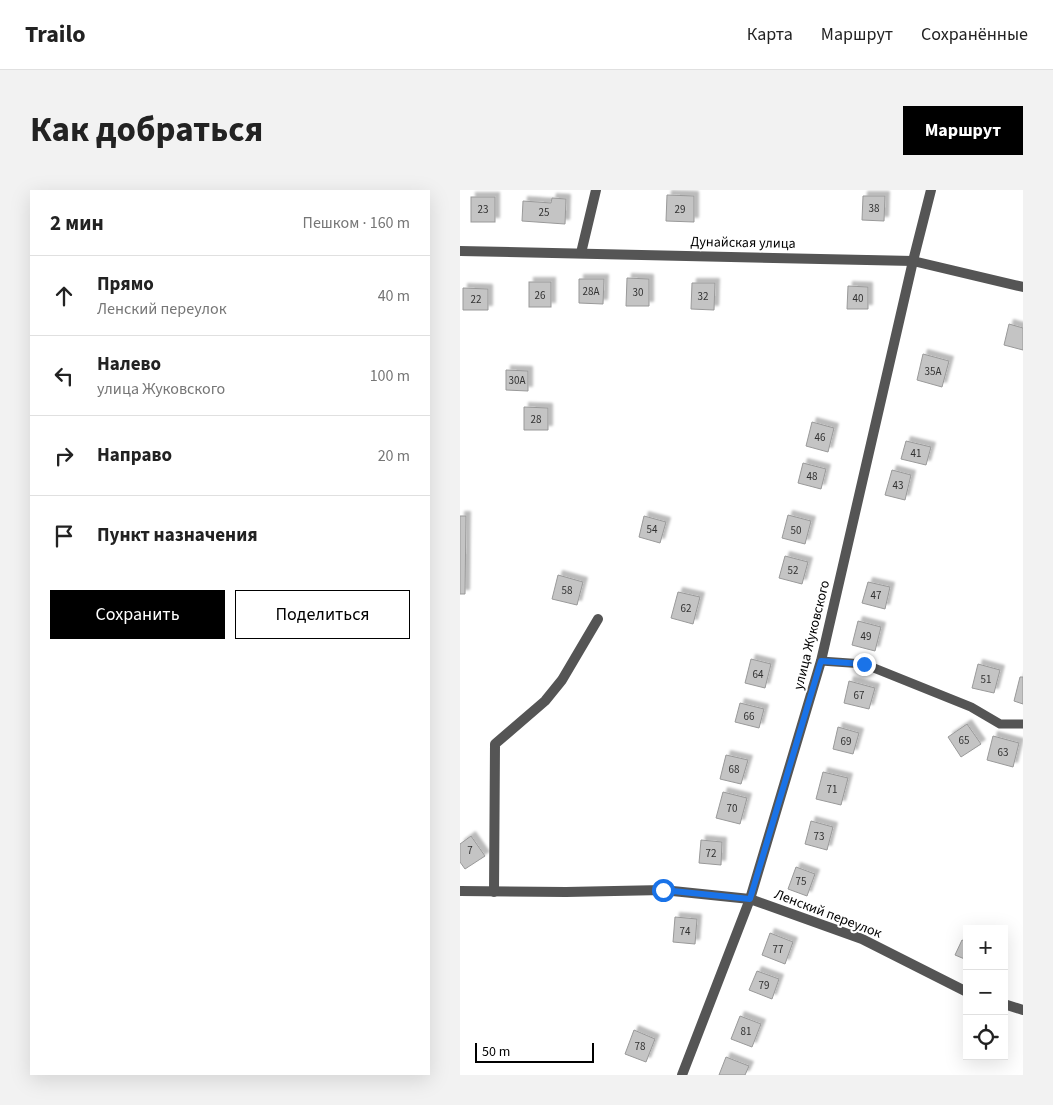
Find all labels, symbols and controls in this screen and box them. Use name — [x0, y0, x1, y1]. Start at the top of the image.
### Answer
text: Trailo — [25, 17, 86, 52]
text: Карта — [747, 22, 793, 47]
text: Маршрут — [821, 22, 893, 47]
text: Сохранённые — [921, 22, 1028, 47]
text: Как добраться — [30, 105, 263, 155]
button: Маршрут — [903, 106, 1023, 155]
house number: 38 — [869, 201, 880, 216]
house number: 23 — [478, 202, 488, 217]
house number: 29 — [675, 202, 685, 217]
house number: 25 — [539, 205, 549, 220]
text: 2 мин — [50, 208, 104, 238]
text: Пешком · 160 m — [303, 212, 410, 234]
street label: Дунайская улица — [690, 232, 796, 254]
text: Прямо — [97, 271, 154, 298]
icon: ahead — [50, 282, 78, 310]
house number: 28А — [583, 284, 599, 299]
text: 40 m — [378, 285, 410, 307]
house number: 30 — [633, 285, 643, 300]
house number: 26 — [535, 288, 546, 303]
house number: 32 — [698, 289, 708, 304]
house number: 40 — [853, 291, 863, 306]
house number: 22 — [471, 292, 481, 307]
text: Ленский переулок — [97, 298, 227, 320]
text: Налево — [97, 351, 161, 378]
icon: left — [50, 362, 78, 390]
house number: 35А — [925, 364, 941, 379]
text: 100 m — [370, 365, 410, 387]
house number: 30А — [509, 373, 525, 388]
text: улица Жуковского — [97, 378, 225, 400]
house number: 28 — [531, 412, 542, 427]
house number: 46 — [815, 430, 826, 445]
icon: right — [50, 442, 78, 470]
text: Направо — [97, 442, 172, 469]
text: 20 m — [378, 445, 410, 467]
house number: 41 — [911, 446, 921, 461]
house number: 48 — [807, 469, 818, 484]
house number: 43 — [893, 478, 903, 493]
icon: arrive — [50, 522, 78, 550]
text: Пункт назначения — [97, 522, 258, 549]
house number: 54 — [647, 522, 658, 537]
house number: 50 — [791, 523, 801, 538]
house number: 52 — [788, 563, 798, 578]
street label: улица Жуковского — [789, 578, 835, 692]
house number: 58 — [562, 583, 573, 598]
house number: 47 — [871, 588, 881, 603]
button: Сохранить — [50, 590, 225, 639]
button: Поделиться — [235, 590, 410, 639]
house number: 62 — [681, 601, 691, 616]
house number: 49 — [861, 629, 871, 644]
route end — [853, 653, 876, 676]
house number: 64 — [753, 667, 764, 682]
house number: 51 — [981, 672, 991, 687]
house number: 67 — [854, 688, 864, 703]
house number: 66 — [744, 709, 755, 724]
house number: 65 — [959, 733, 969, 748]
house number: 69 — [841, 734, 851, 749]
house number: 63 — [998, 745, 1008, 760]
house number: 68 — [729, 762, 740, 777]
house number: 71 — [827, 782, 837, 797]
house number: 70 — [727, 801, 737, 816]
house number: 73 — [814, 829, 824, 844]
house number: 7 — [467, 843, 473, 858]
house number: 72 — [706, 846, 716, 861]
house number: 75 — [796, 874, 806, 889]
route start — [652, 879, 675, 902]
street label: Ленский переулок — [771, 884, 885, 944]
house number: 74 — [680, 924, 691, 939]
map controls — [963, 925, 1008, 1060]
button: + — [963, 925, 1008, 970]
house number: 77 — [773, 942, 783, 957]
button: − — [963, 970, 1008, 1015]
house number: 79 — [759, 978, 769, 993]
button: locate — [963, 1015, 1008, 1060]
house number: 81 — [741, 1024, 751, 1039]
house number: 78 — [635, 1039, 646, 1054]
scale bar — [475, 1040, 594, 1063]
text: 50 m — [482, 1042, 510, 1062]

